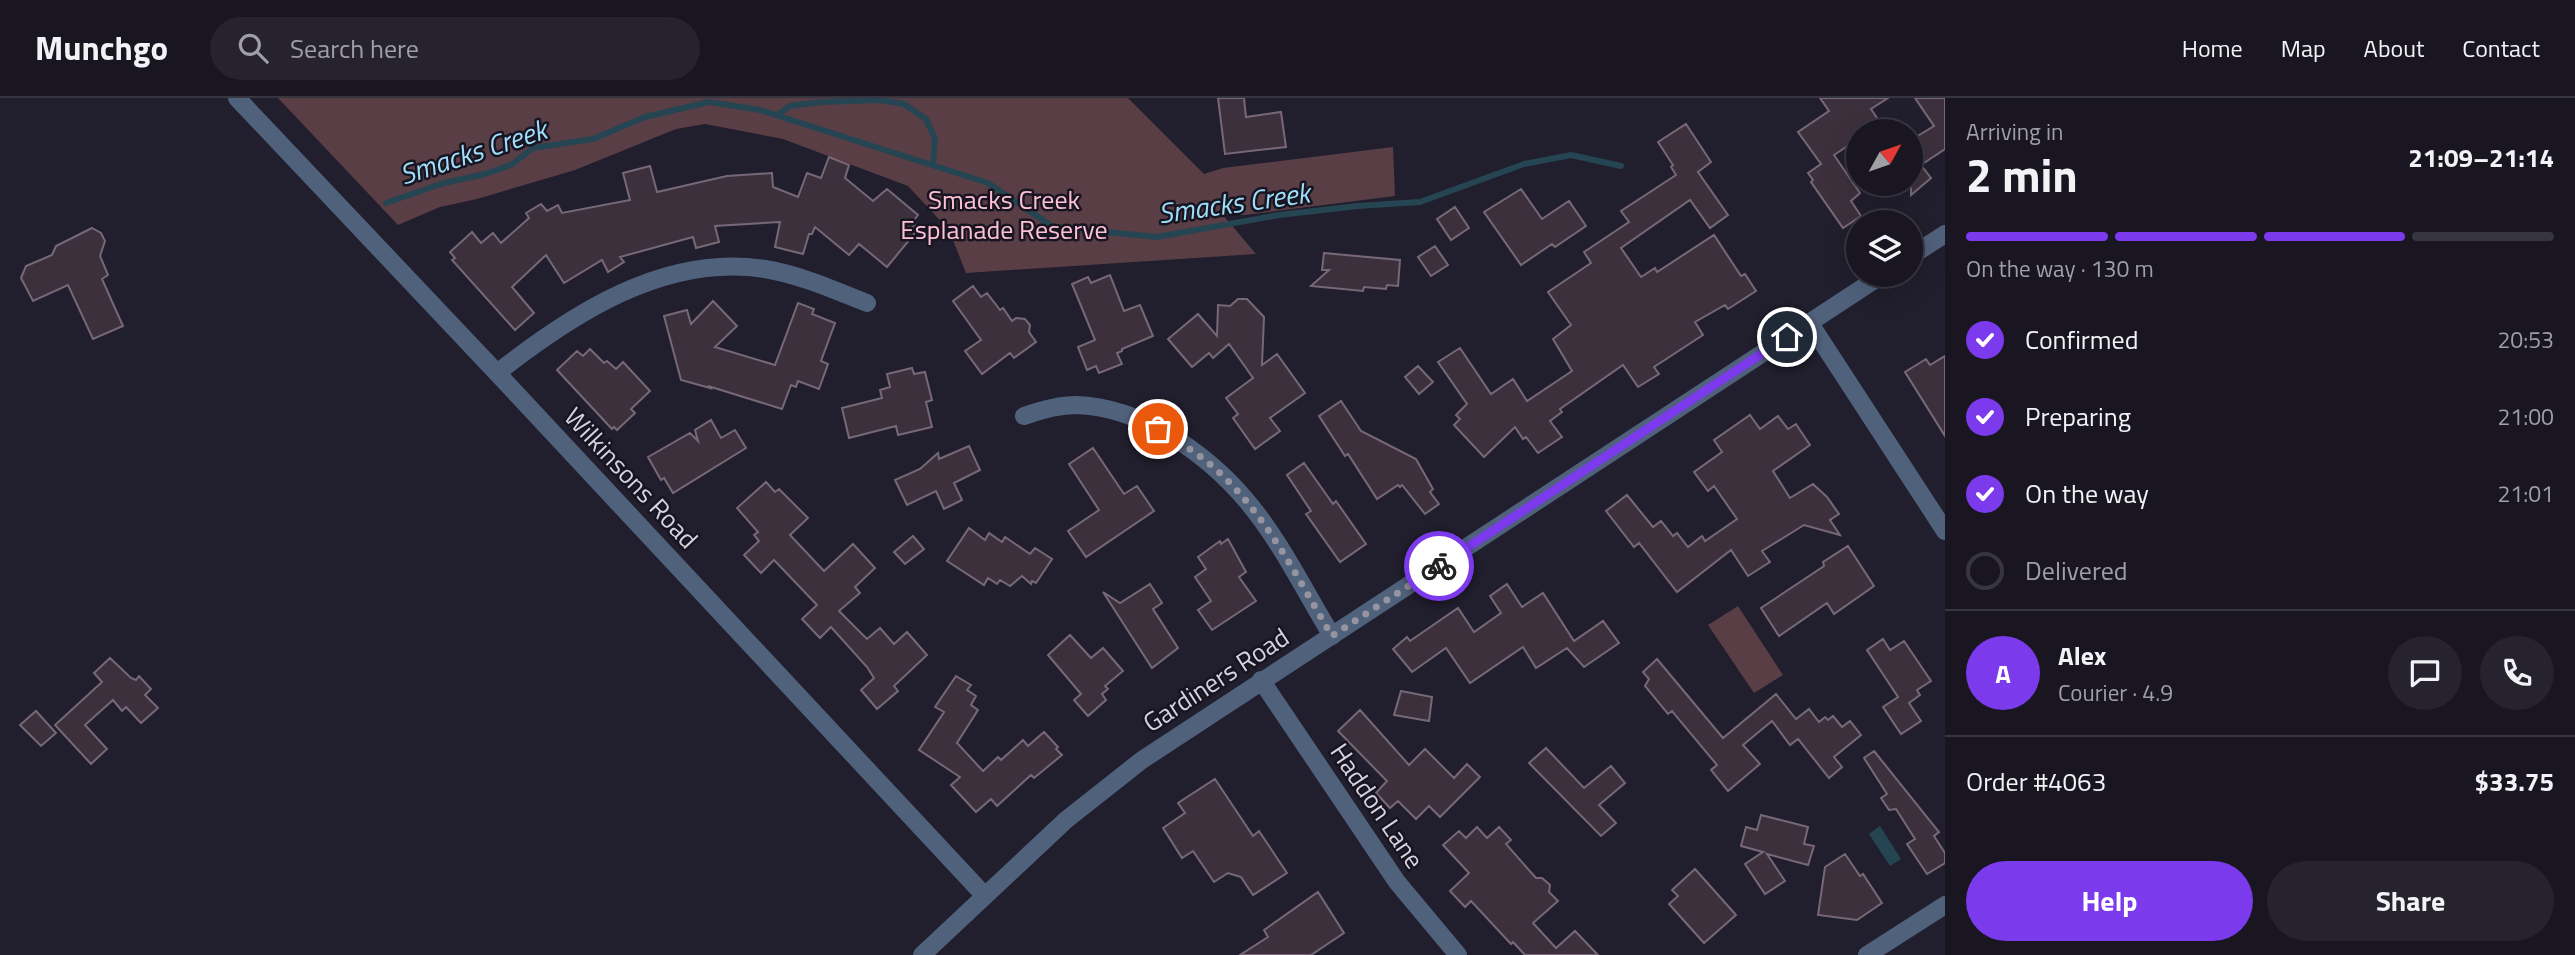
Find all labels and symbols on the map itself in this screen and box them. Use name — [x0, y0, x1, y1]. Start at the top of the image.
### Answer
water label: Smacks Creek — [394, 106, 555, 196]
north arrow — [1846, 119, 1923, 196]
water label: Smacks Creek — [1155, 170, 1316, 234]
park label: Smacks Creek Esplanade Reserve — [900, 180, 1108, 249]
pin — [1757, 307, 1817, 367]
street label: Wilkinsons Road — [555, 398, 707, 557]
pin — [1128, 399, 1188, 459]
courier — [1404, 531, 1474, 601]
street label: Gardiners Road — [1135, 618, 1297, 742]
street label: Haddon Lane — [1321, 735, 1434, 876]

